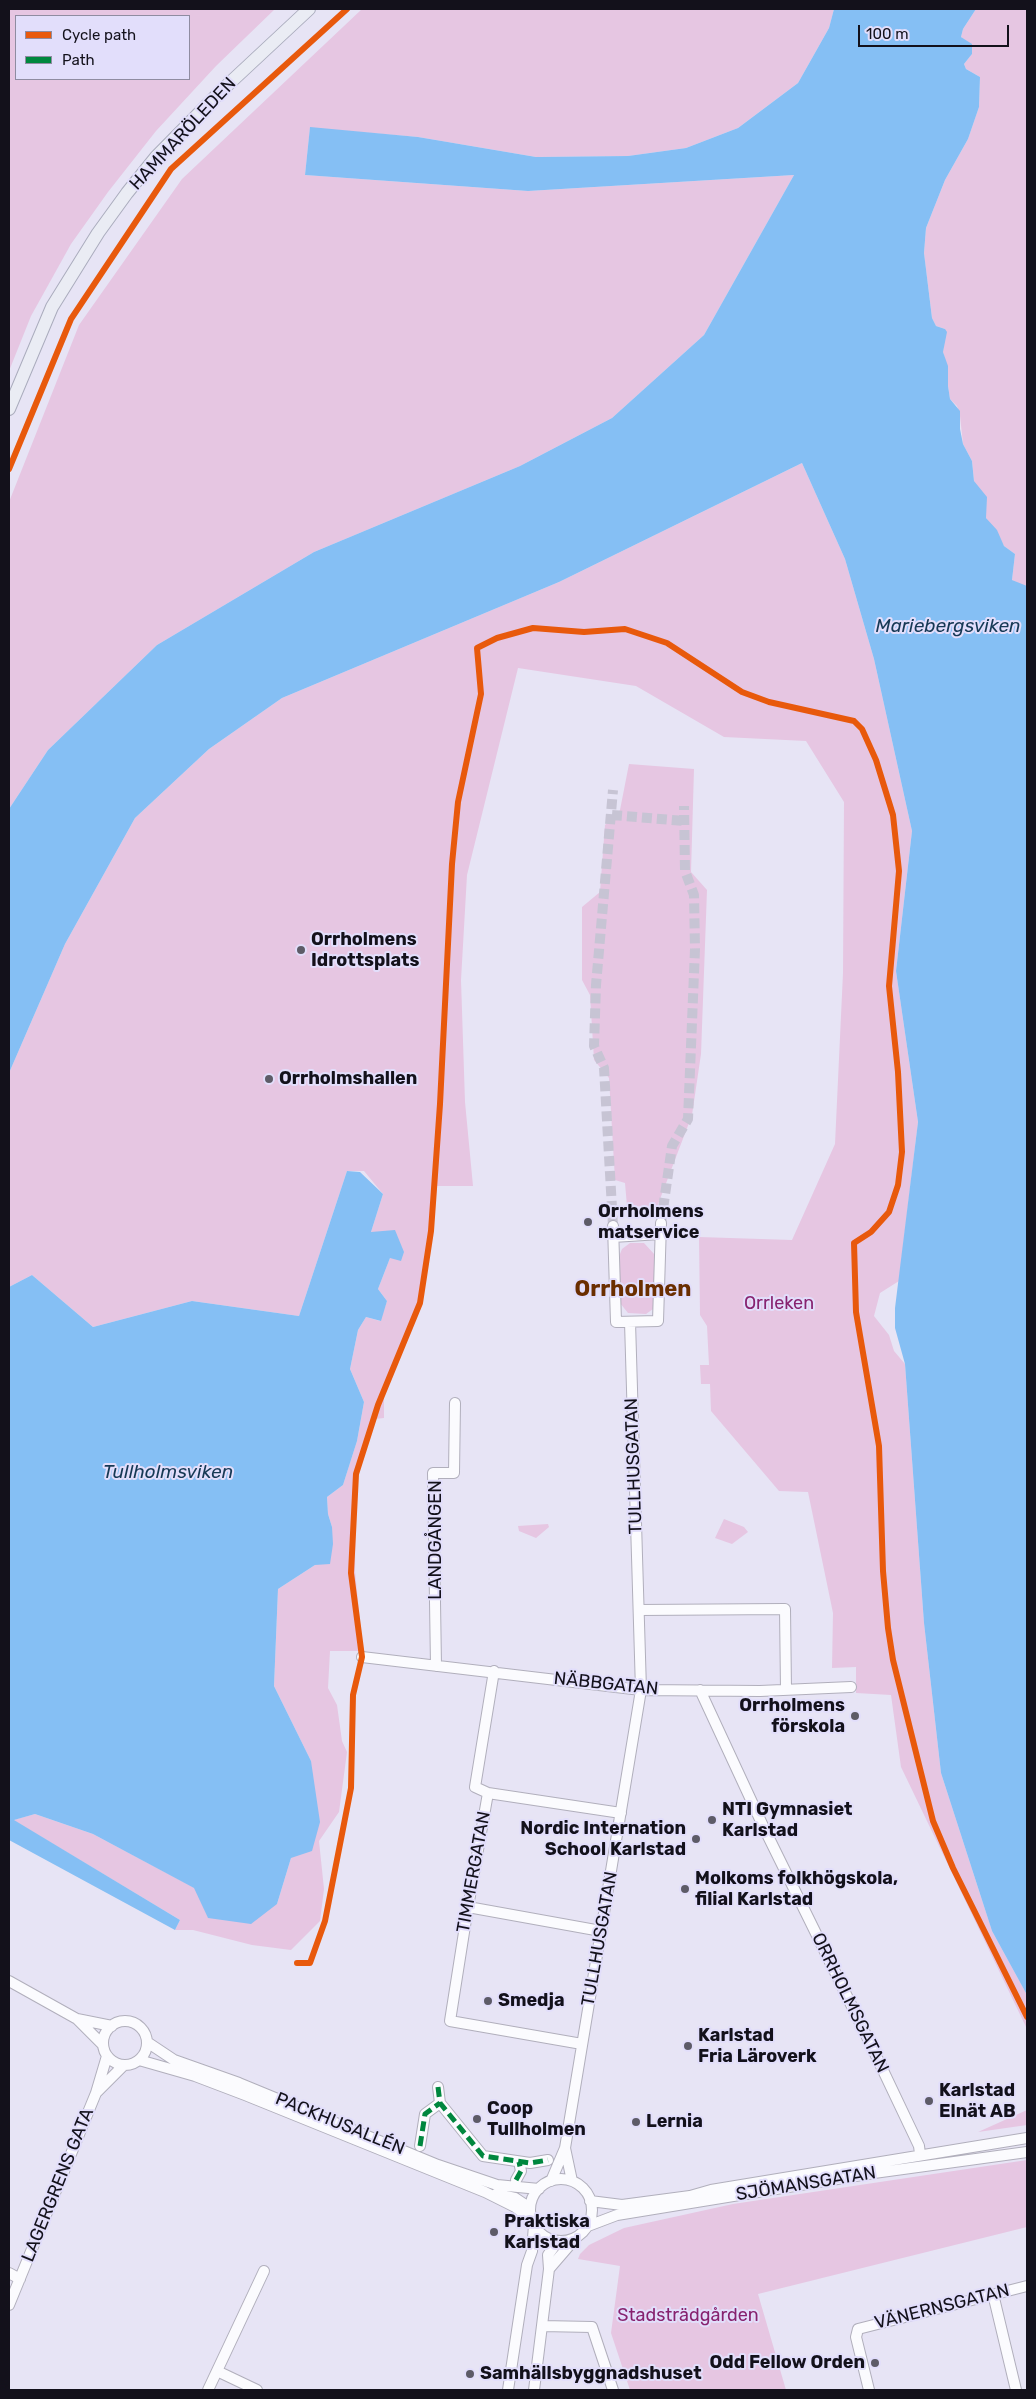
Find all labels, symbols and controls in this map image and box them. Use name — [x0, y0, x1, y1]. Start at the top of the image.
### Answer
legend — [15, 15, 190, 80]
scale bar — [861, 15, 1012, 47]
text: 100 m — [866, 25, 908, 43]
text: Cycle path — [62, 26, 136, 44]
text: Path — [62, 51, 95, 69]
street label: HAMMARÖLEDEN — [125, 73, 241, 195]
water label: Mariebergsviken — [876, 616, 1020, 638]
place label: Orrholmens Idrottsplats — [311, 929, 419, 972]
marker: Orrholmens Idrottsplats — [295, 944, 307, 956]
place label: Orrholmshallen — [279, 1068, 417, 1090]
marker: Orrholmshallen — [263, 1073, 275, 1085]
place label: Orrholmens matservice — [598, 1201, 704, 1244]
marker: Orrholmens matservice — [582, 1216, 594, 1228]
district label: Orrholmen — [574, 1277, 692, 1303]
park label: Orrleken — [744, 1293, 814, 1315]
street label: TULLHUSGATAN — [621, 1397, 647, 1535]
water label: Tullholmsviken — [103, 1462, 233, 1484]
street label: LANDGÅNGEN — [425, 1480, 447, 1600]
street label: NÄBBGATAN — [553, 1668, 659, 1700]
place label: Orrholmens förskola — [739, 1695, 845, 1738]
marker: Orrholmens förskola — [849, 1710, 861, 1722]
place label: NTI Gymnasiet Karlstad — [722, 1799, 853, 1842]
street label: TIMMERGATAN — [453, 1810, 495, 1934]
marker: NTI Gymnasiet Karlstad — [706, 1814, 718, 1826]
place label: Nordic Internation School Karlstad — [520, 1818, 686, 1860]
marker: Nordic Internation School Karlstad — [690, 1833, 702, 1845]
place label: Molkoms folkhögskola, filial Karlstad — [695, 1868, 898, 1910]
street label: TULLHUSGATAN — [578, 1870, 622, 2008]
marker: Molkoms folkhögskola, filial Karlstad — [679, 1883, 691, 1895]
street label: ORRHOLMSGATAN — [807, 1930, 893, 2076]
place label: Smedja — [498, 1990, 565, 2012]
marker: Smedja — [482, 1995, 494, 2007]
place label: Karlstad Fria Läroverk — [698, 2025, 817, 2068]
marker: Karlstad Fria Läroverk — [682, 2040, 694, 2052]
place label: Karlstad Elnät AB — [939, 2080, 1016, 2122]
street label: PACKHUSALLÉN — [272, 2088, 408, 2160]
marker: Karlstad Elnät AB — [923, 2095, 935, 2107]
place label: Coop Tullholmen — [487, 2098, 586, 2140]
street label: LAGERGRENS GATA — [17, 2105, 99, 2265]
place label: Lernia — [646, 2111, 703, 2133]
marker: Coop Tullholmen — [471, 2113, 483, 2125]
marker: Lernia — [630, 2116, 642, 2128]
street label: SJÖMANSGATAN — [735, 2162, 877, 2206]
place label: Praktiska Karlstad — [504, 2211, 590, 2254]
marker: Praktiska Karlstad — [488, 2226, 500, 2238]
street label: VÄNERNSGATAN — [872, 2280, 1012, 2334]
park label: Stadsträdgården — [617, 2305, 759, 2327]
place label: Odd Fellow Orden — [710, 2352, 865, 2374]
marker: Odd Fellow Orden — [869, 2357, 881, 2369]
place label: Samhällsbyggnadshuset — [480, 2363, 702, 2385]
marker: Samhällsbyggnadshuset — [464, 2368, 476, 2380]

